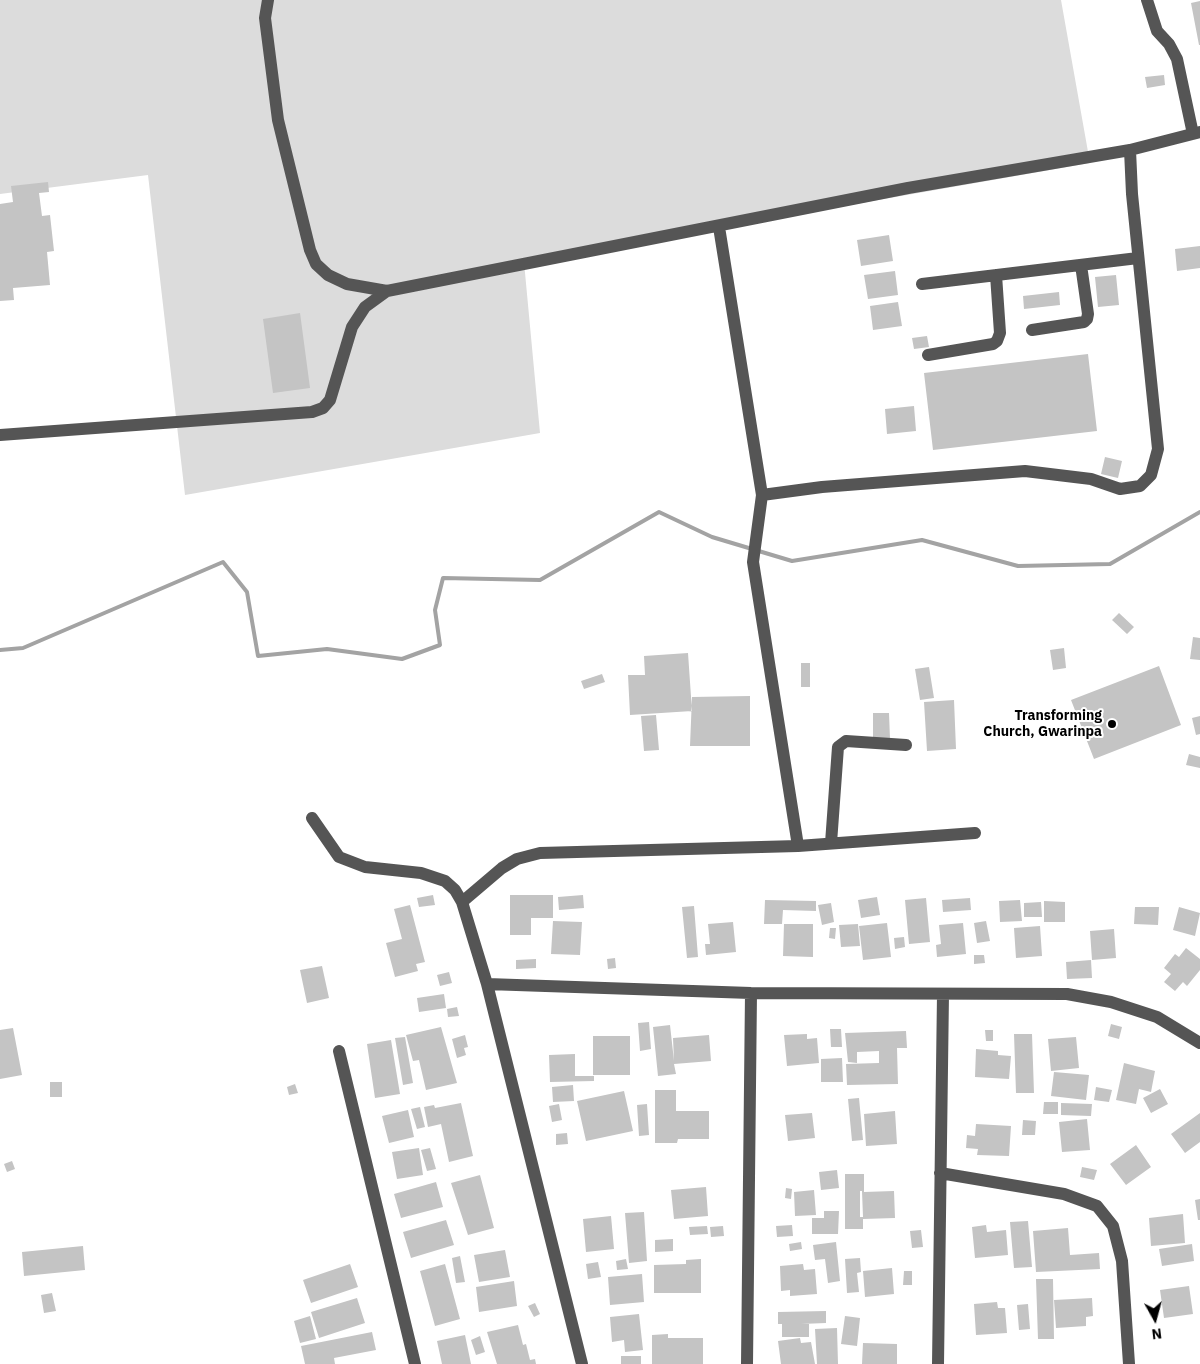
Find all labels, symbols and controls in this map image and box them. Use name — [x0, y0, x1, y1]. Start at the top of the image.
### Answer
place label: Transforming Church, Gwarinpa — [983, 708, 1102, 740]
marker: Transforming Church, Gwarinpa — [1106, 718, 1118, 730]
north arrow — [1130, 1294, 1180, 1344]
text: N — [1151, 1324, 1163, 1343]

